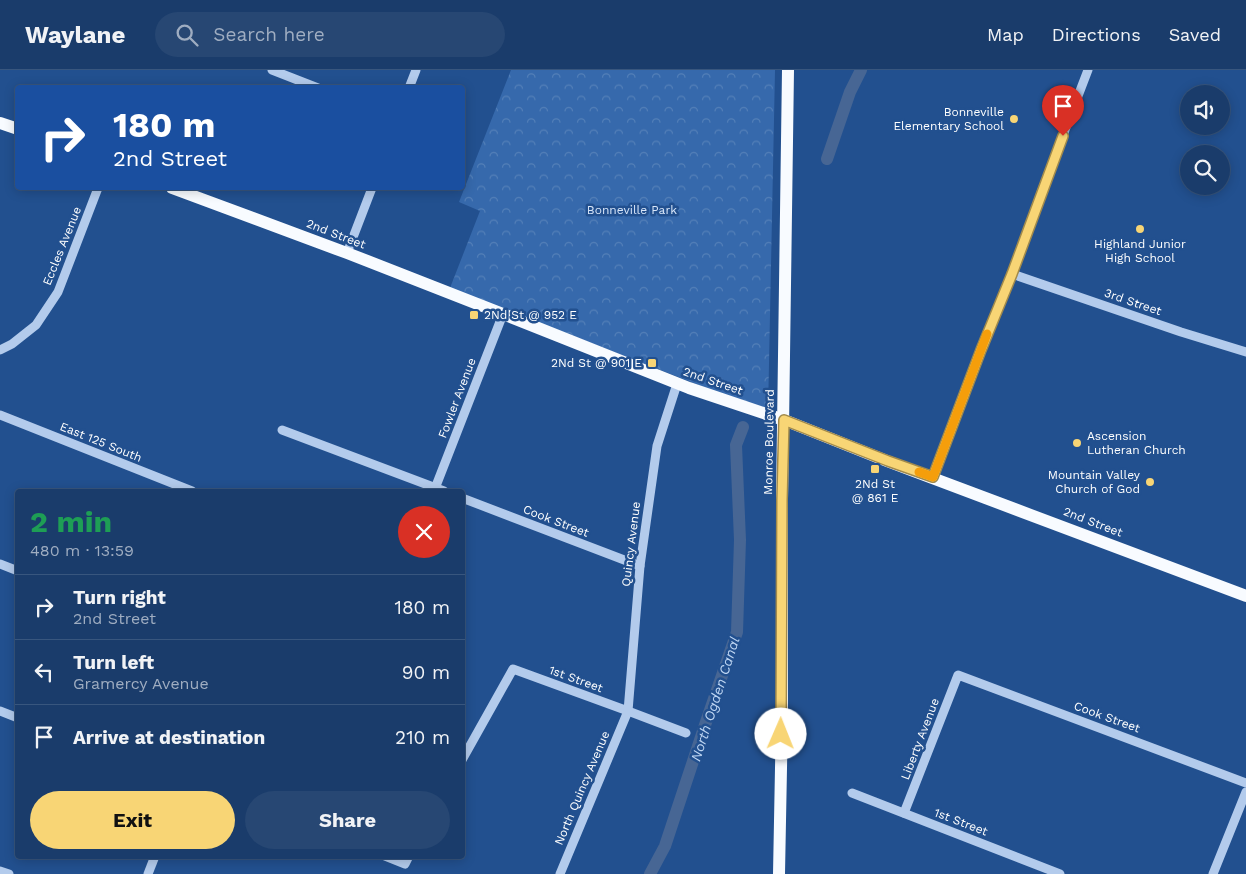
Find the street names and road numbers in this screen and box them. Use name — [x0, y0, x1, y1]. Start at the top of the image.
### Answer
street label: Eccles Avenue — [40, 204, 84, 287]
street label: 2nd Street — [304, 216, 368, 252]
street label: 3rd Street — [1103, 286, 1163, 318]
street label: Fowler Avenue — [435, 356, 479, 440]
street label: 2nd Street — [681, 364, 745, 398]
street label: Monroe Boulevard — [761, 389, 777, 495]
street label: East 125 South — [58, 419, 144, 465]
street label: Quincy Avenue — [619, 501, 643, 587]
street label: Cook Street — [521, 502, 591, 540]
street label: 2nd Street — [1061, 504, 1125, 540]
street label: 1st Street — [547, 663, 605, 695]
street label: Liberty Avenue — [898, 696, 942, 782]
street label: Cook Street — [1072, 699, 1142, 735]
street label: North Quincy Avenue — [552, 729, 612, 847]
street label: 1st Street — [932, 805, 990, 839]

